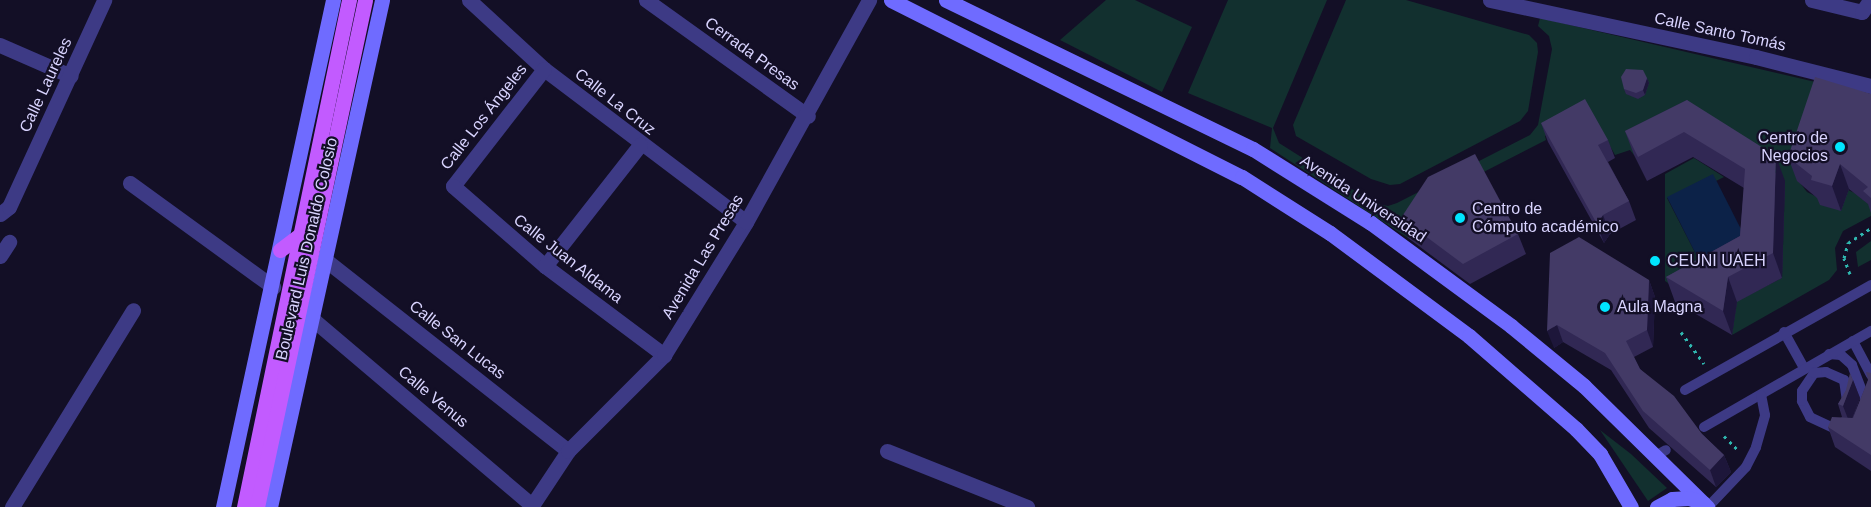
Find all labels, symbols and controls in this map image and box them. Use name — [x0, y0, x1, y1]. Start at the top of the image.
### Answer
street label: Calle Santo Tomás — [1652, 9, 1788, 55]
street label: Cerrada Presas — [701, 13, 803, 95]
street label: Calle Laureles — [16, 35, 76, 135]
street label: Calle Los Ángeles — [437, 60, 531, 174]
street label: Calle La Cruz — [571, 65, 659, 139]
place label: Centro de Negocios — [1758, 128, 1828, 166]
street label: Boulevard Luis Donaldo Colosio — [272, 136, 342, 362]
marker: Centro de Negocios — [1833, 140, 1847, 154]
street label: Avenida Universidad — [1296, 151, 1430, 247]
street label: Avenida Las Presas — [658, 191, 748, 323]
place label: Centro de Cómputo académico — [1472, 199, 1619, 237]
street label: Calle Juan Aldama — [509, 210, 627, 308]
marker: Centro de Cómputo académico — [1453, 211, 1467, 225]
place label: CEUNI UAEH — [1667, 251, 1766, 271]
marker: CEUNI UAEH — [1648, 254, 1662, 268]
street label: Calle San Lucas — [405, 297, 509, 383]
place label: Aula Magna — [1617, 297, 1702, 317]
marker: Aula Magna — [1598, 300, 1612, 314]
street label: Calle Venus — [394, 362, 472, 432]

